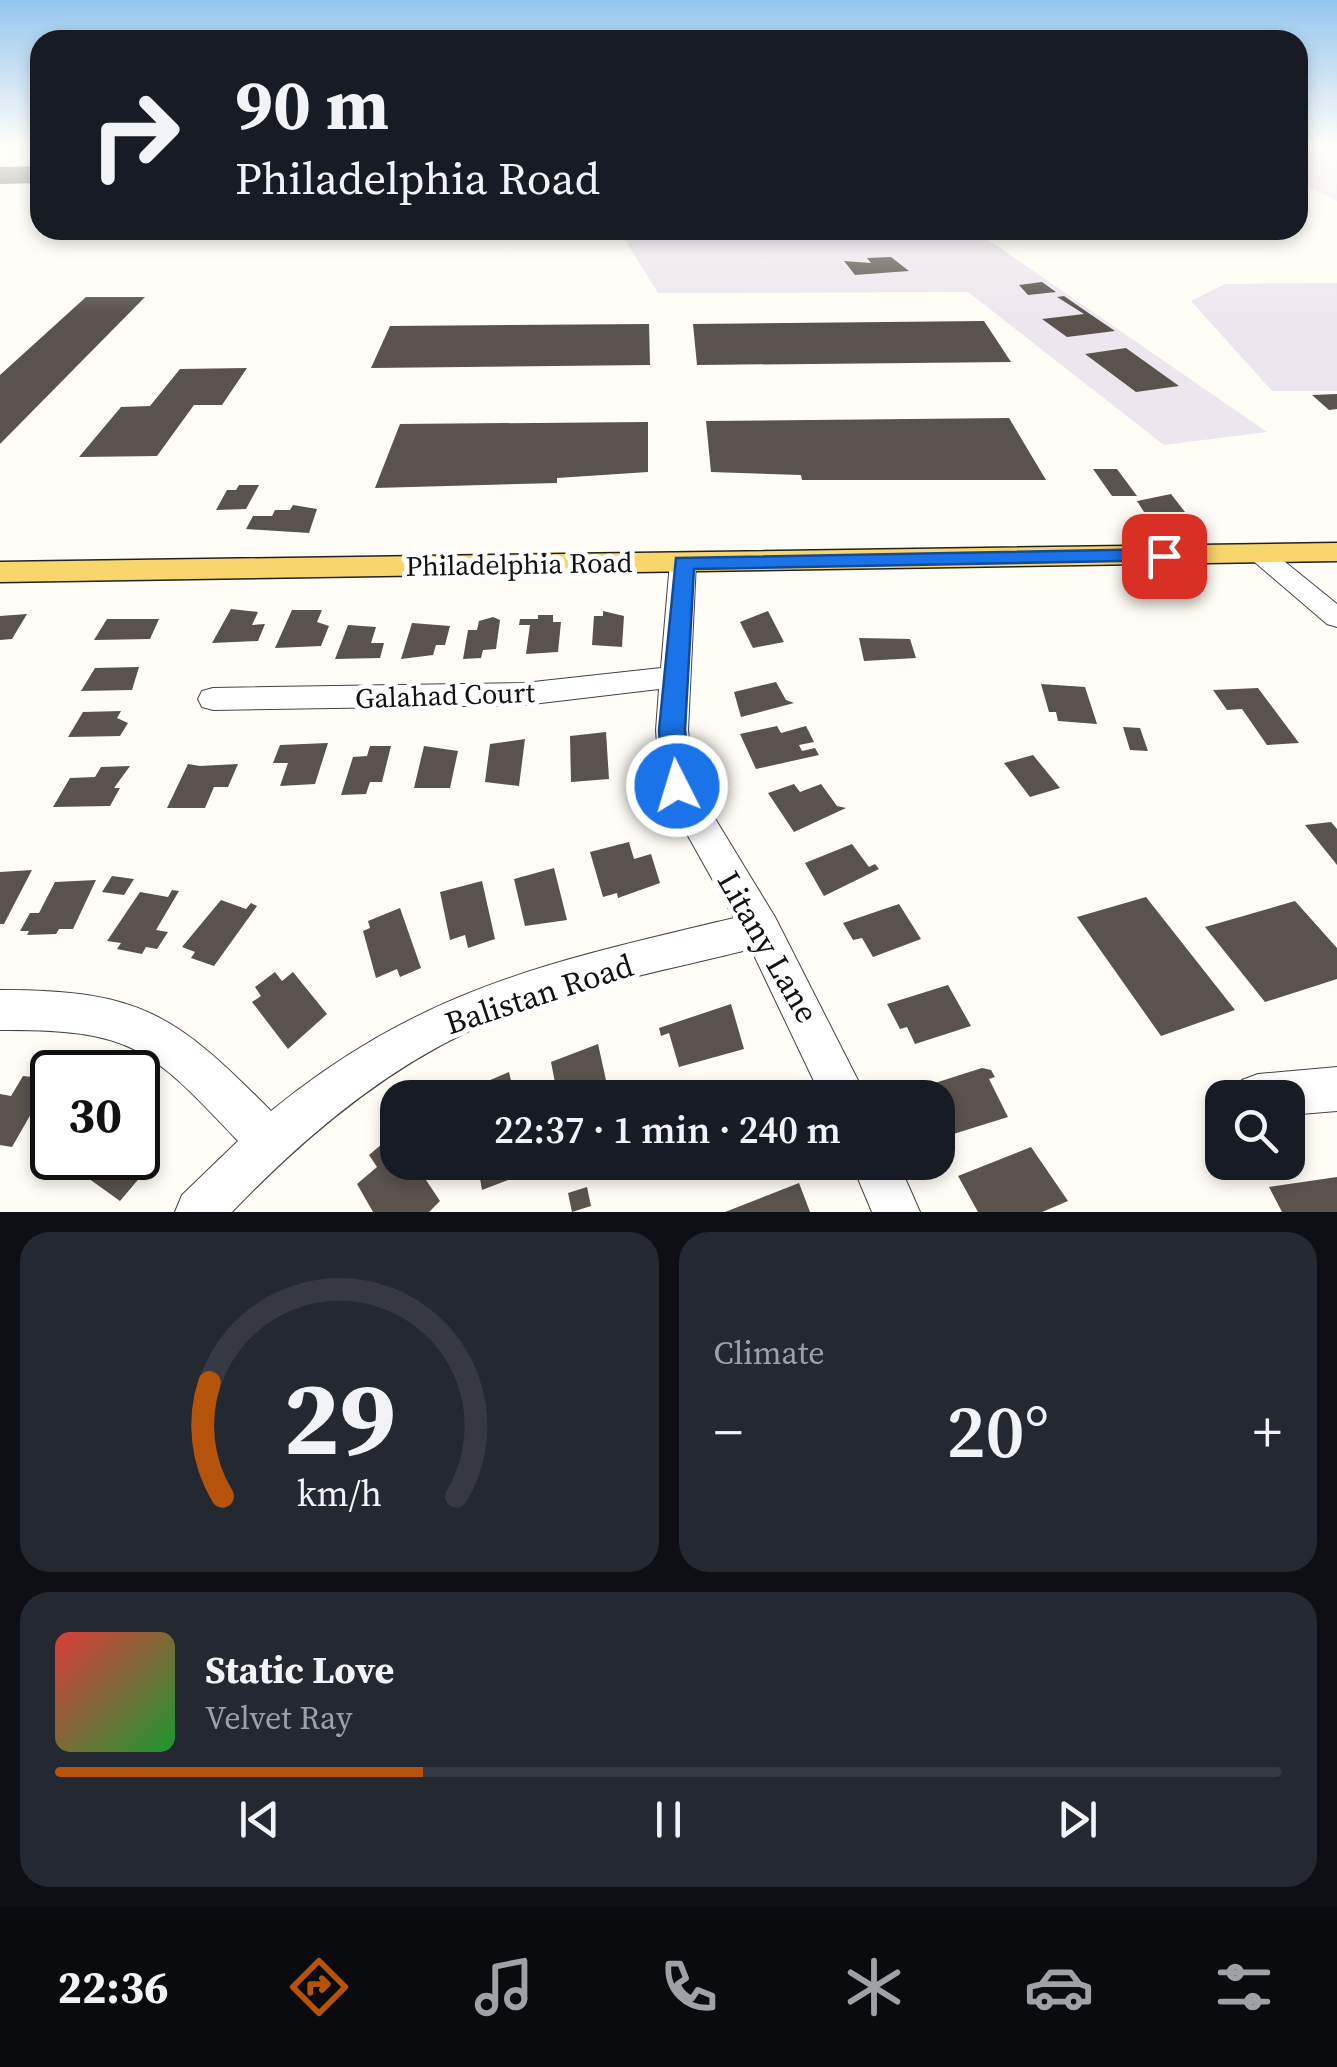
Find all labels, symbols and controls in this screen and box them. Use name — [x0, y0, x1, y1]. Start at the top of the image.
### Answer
text: 90 m — [235, 56, 389, 152]
icon: right — [70, 70, 200, 200]
text: Philadelphia Road — [235, 147, 600, 209]
pin — [1122, 514, 1207, 599]
icon: arrive — [1137, 529, 1192, 584]
street label: Philadelphia Road — [405, 543, 633, 585]
street label: Galahad Court — [355, 673, 536, 717]
position arrow — [625, 734, 729, 838]
street label: Litany Lane — [707, 863, 829, 1031]
street label: Balistan Road — [439, 943, 639, 1045]
speed limit sign: 30 — [30, 1050, 160, 1180]
map controls — [1205, 1080, 1305, 1180]
button: search — [1205, 1080, 1305, 1180]
text: 22:37 · 1 min · 240 m — [494, 1104, 841, 1156]
text: Climate — [714, 1331, 825, 1375]
text: 29 — [283, 1346, 396, 1489]
text: 20° — [946, 1379, 1049, 1482]
text: − — [714, 1394, 743, 1469]
text: + — [1253, 1394, 1282, 1469]
text: km/h — [297, 1469, 382, 1518]
text: Static Love — [205, 1644, 394, 1696]
text: Velvet Ray — [205, 1696, 352, 1740]
icon: previous — [232, 1792, 287, 1847]
icon: pause — [641, 1792, 696, 1847]
icon: next — [1050, 1792, 1105, 1847]
icon: directions — [284, 1952, 354, 2022]
icon: music — [469, 1952, 539, 2022]
icon: phone — [654, 1952, 724, 2022]
icon: climate — [839, 1952, 909, 2022]
icon: car — [1024, 1952, 1094, 2022]
icon: filters — [1209, 1952, 1279, 2022]
text: 22:36 — [58, 1956, 169, 2018]

